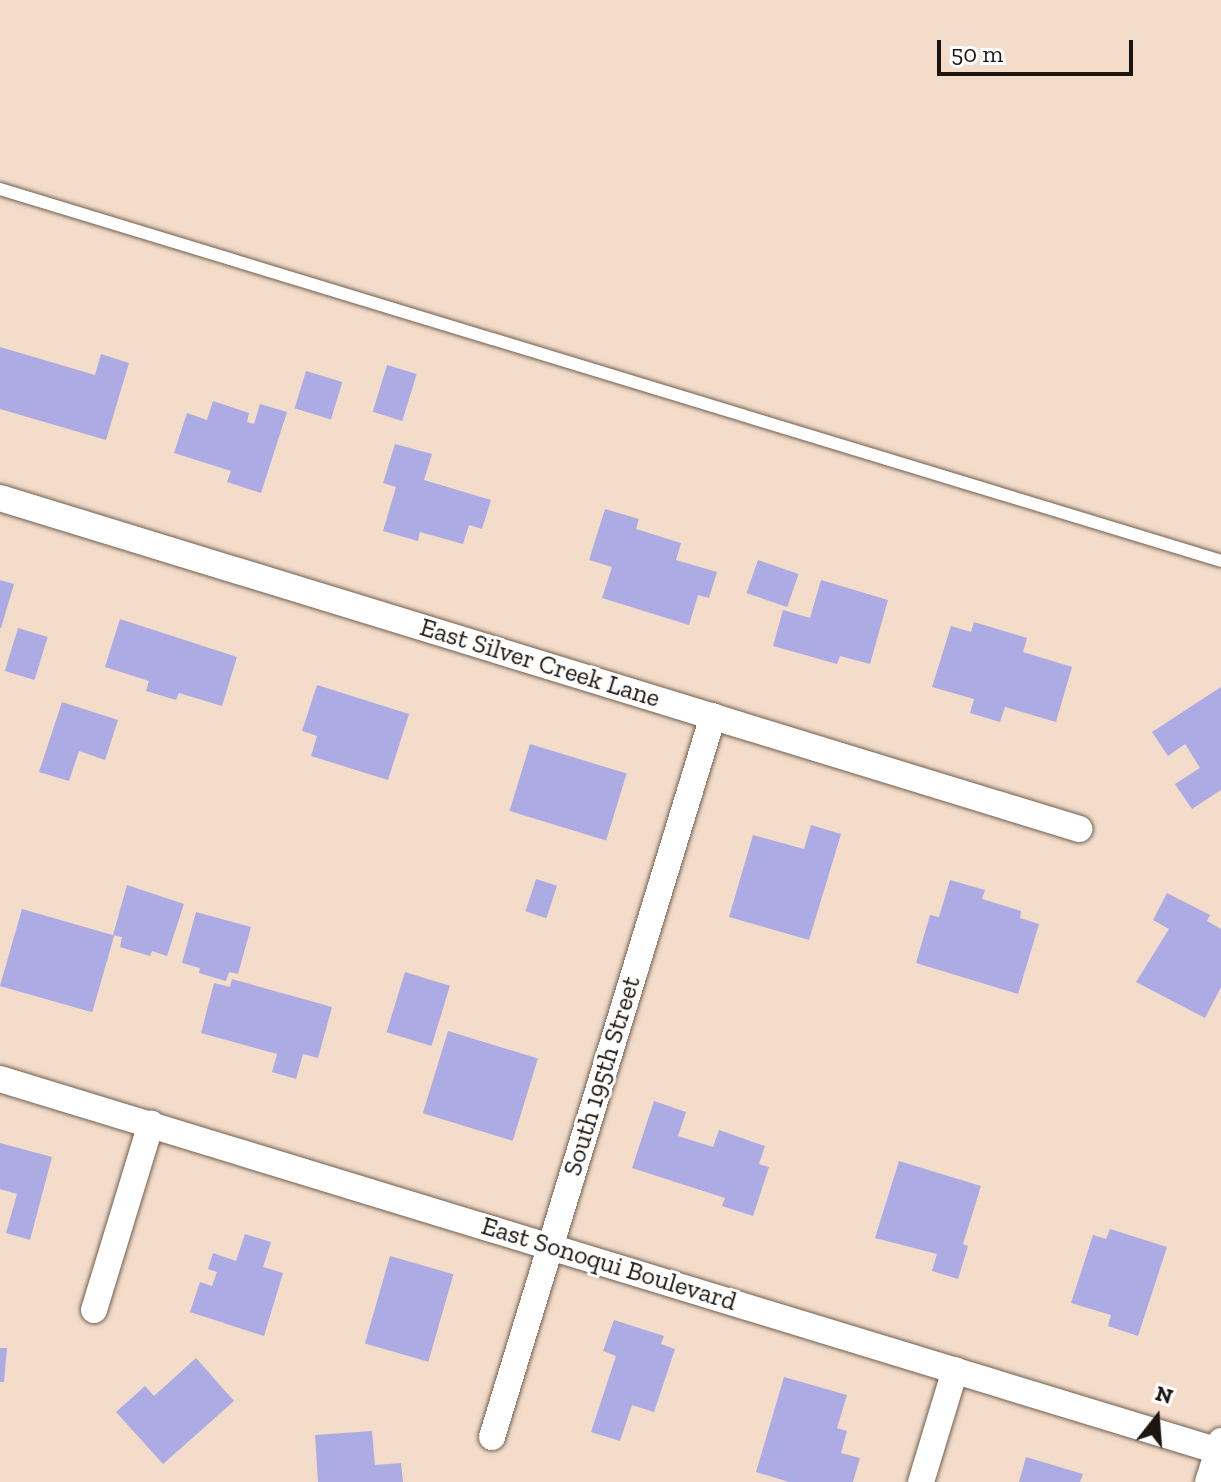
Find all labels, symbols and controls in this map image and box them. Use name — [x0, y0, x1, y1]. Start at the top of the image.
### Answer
scale bar — [941, 24, 1137, 74]
text: 50 m — [951, 39, 1003, 68]
street label: East Silver Creek Lane — [416, 612, 664, 714]
street label: South 195th Street — [557, 972, 647, 1180]
street label: East Sonoqui Boulevard — [478, 1210, 740, 1318]
north arrow — [1117, 1378, 1197, 1458]
text: N — [1152, 1379, 1176, 1410]

